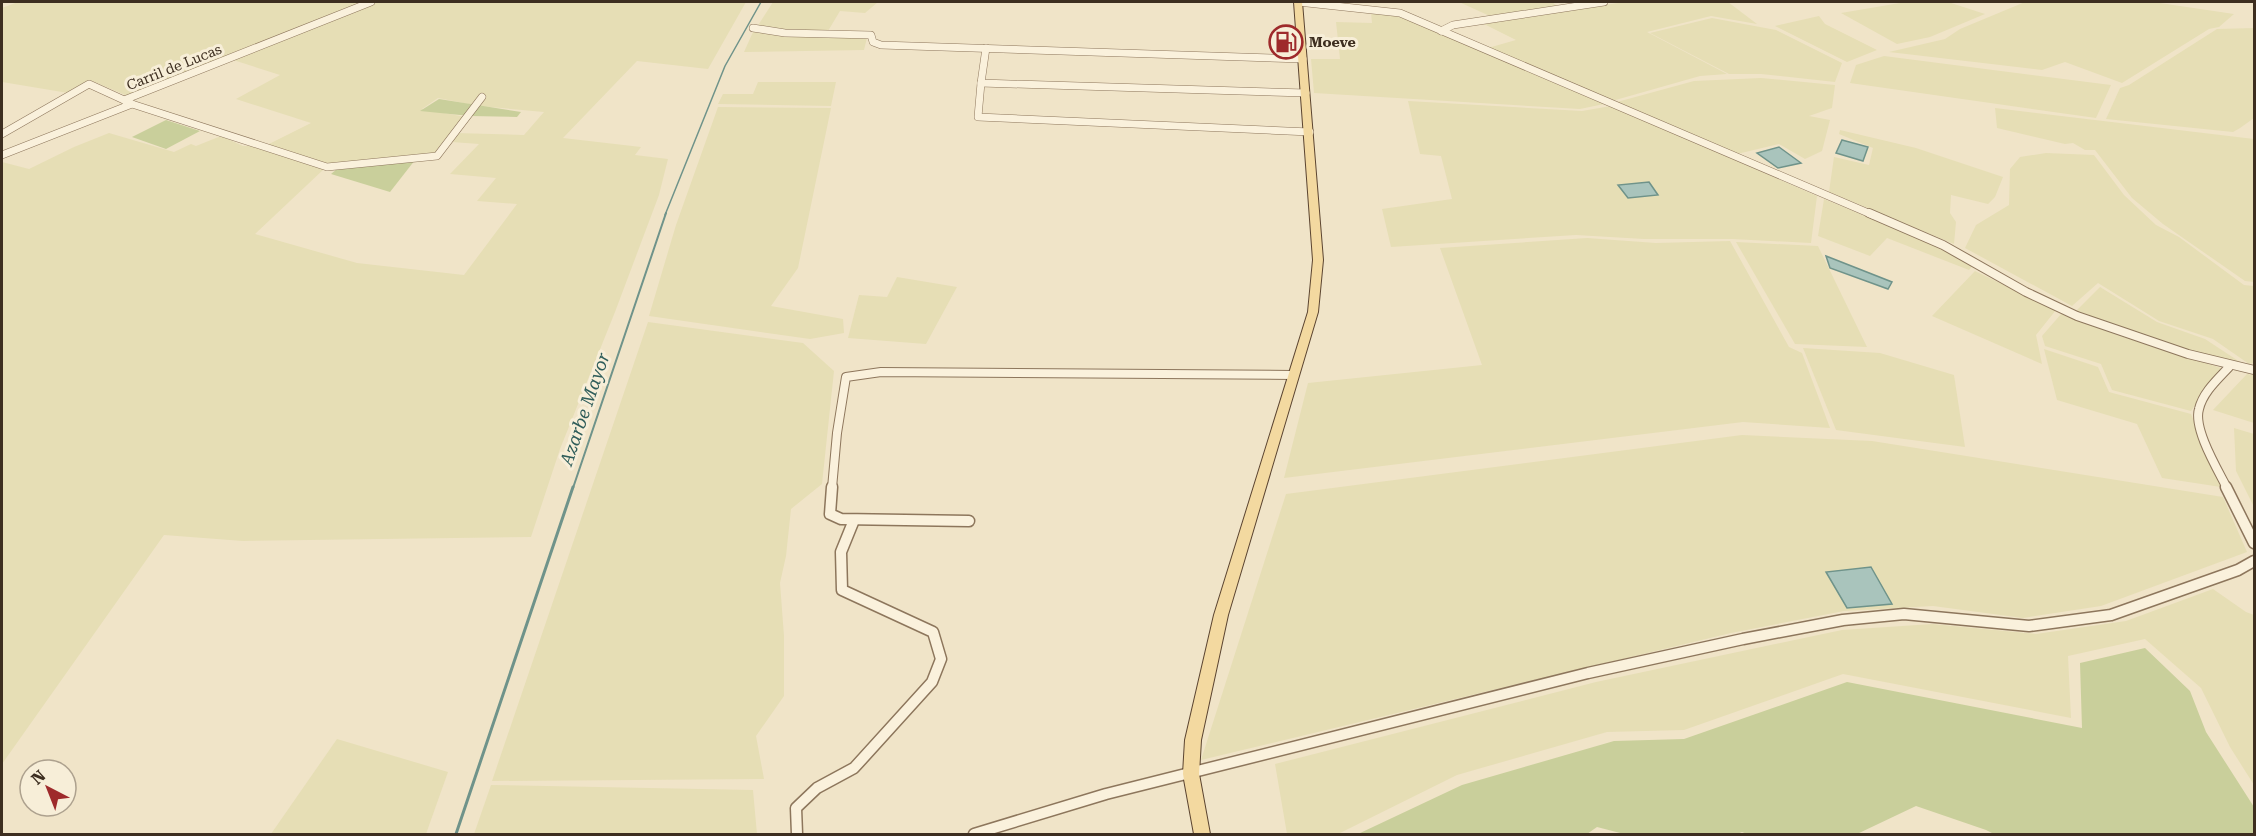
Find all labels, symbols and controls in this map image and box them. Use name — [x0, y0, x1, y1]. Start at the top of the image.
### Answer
fuel station icon: Moeve — [1268, 24, 1304, 60]
place label: Moeve — [1309, 34, 1356, 50]
street label: Carril de Lucas — [124, 41, 224, 93]
water label: Azarbe Mayor — [555, 349, 614, 469]
north arrow — [18, 758, 78, 818]
text: N — [27, 766, 49, 788]

